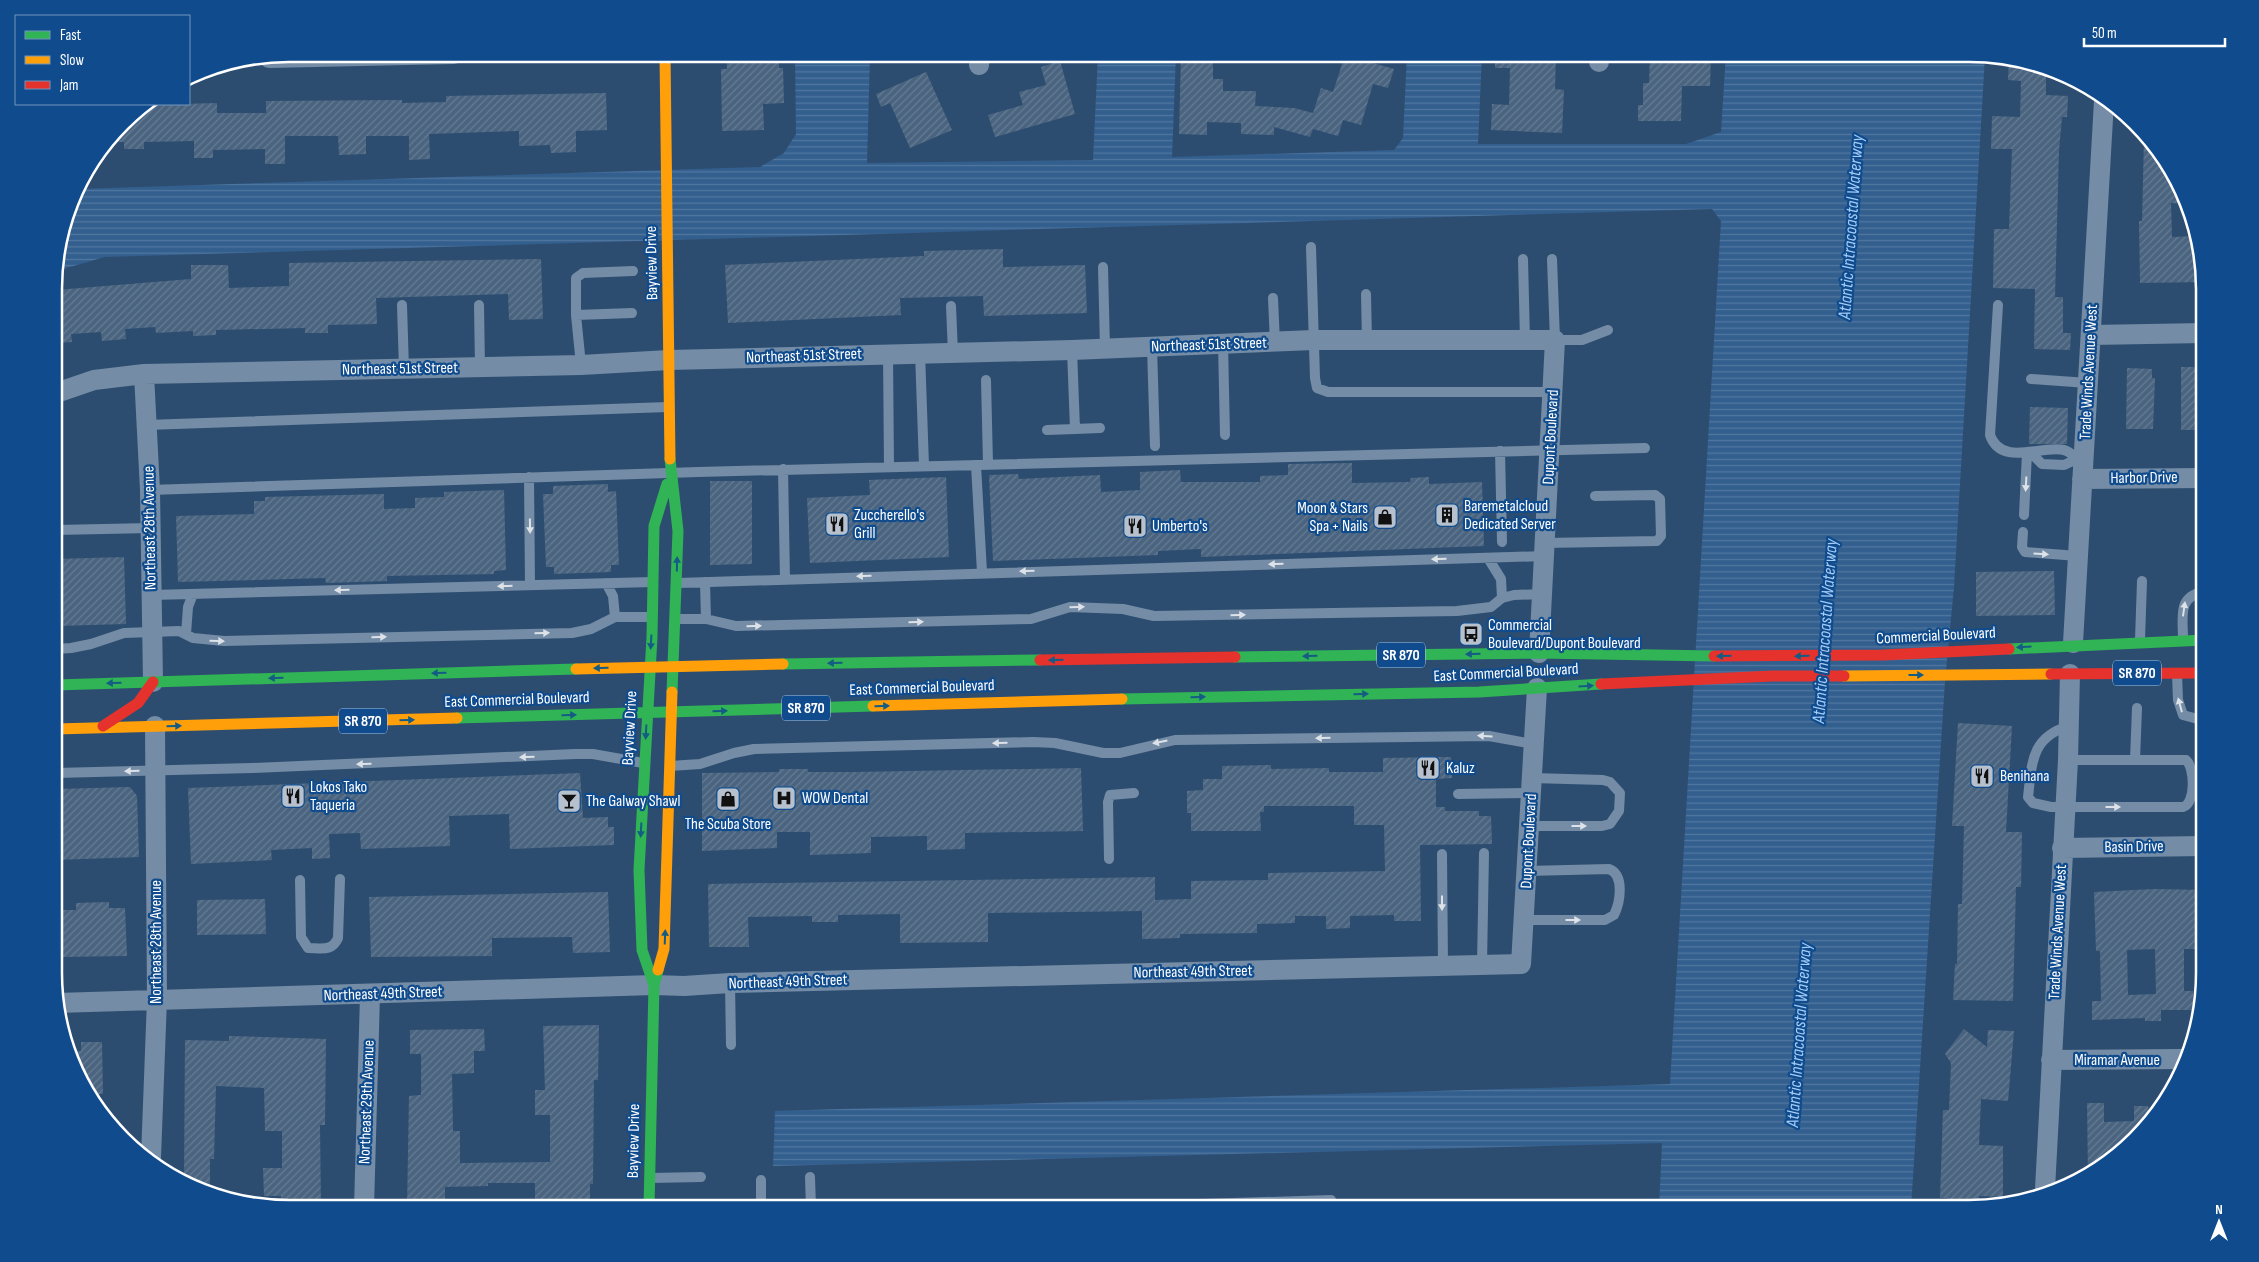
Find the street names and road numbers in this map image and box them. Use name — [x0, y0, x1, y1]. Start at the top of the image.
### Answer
street label: Bayview Drive — [642, 226, 662, 300]
street label: Trade Winds Avenue West — [2076, 304, 2102, 440]
street label: Northeast 51st Street — [1151, 333, 1267, 357]
street label: Northeast 51st Street — [746, 344, 862, 368]
street label: Northeast 51st Street — [342, 358, 458, 380]
street label: Dupont Boulevard — [1539, 389, 1563, 485]
street label: Northeast 28th Avenue — [139, 466, 161, 590]
street label: Harbor Drive — [2110, 468, 2178, 488]
street label: Commercial Boulevard — [1876, 623, 1996, 649]
road number: SR 870 — [1377, 642, 1425, 668]
street label: East Commercial Boulevard — [1433, 660, 1579, 686]
road number: SR 870 — [2113, 660, 2161, 686]
street label: East Commercial Boulevard — [849, 676, 995, 700]
street label: East Commercial Boulevard — [444, 688, 590, 712]
street label: Bayview Drive — [619, 690, 641, 766]
road number: SR 870 — [782, 696, 830, 720]
road number: SR 870 — [339, 708, 387, 734]
street label: Dupont Boulevard — [1517, 793, 1541, 889]
street label: Basin Drive — [2104, 837, 2164, 857]
street label: Trade Winds Avenue West — [2045, 864, 2071, 1000]
street label: Northeast 28th Avenue — [147, 880, 166, 1004]
street label: Northeast 49th Street — [1133, 961, 1253, 983]
street label: Northeast 49th Street — [728, 970, 848, 994]
street label: Northeast 49th Street — [323, 982, 443, 1006]
street label: Northeast 29th Avenue — [355, 1040, 379, 1164]
street label: Miramar Avenue — [2074, 1051, 2160, 1070]
street label: Bayview Drive — [624, 1104, 644, 1178]

